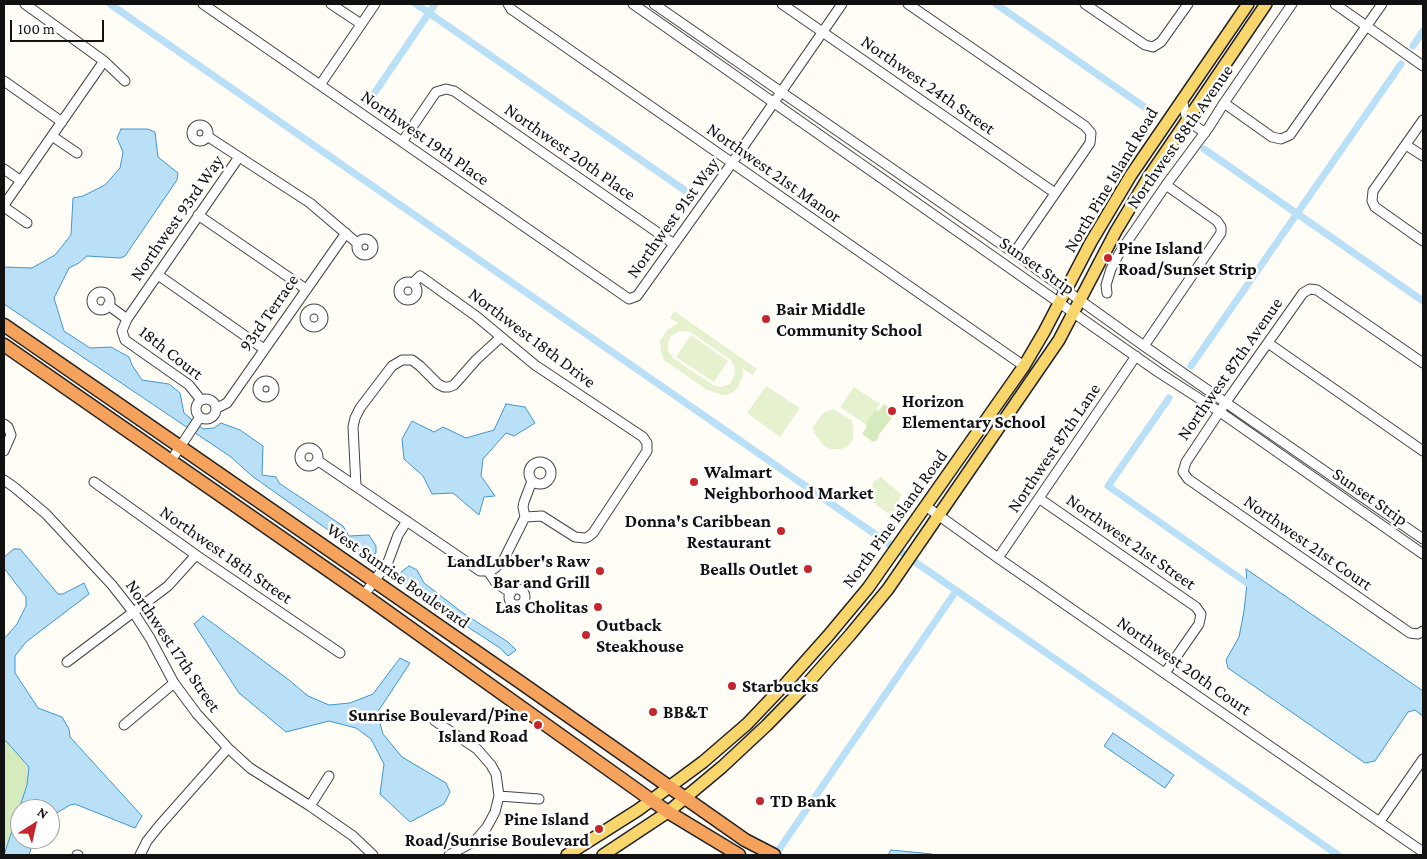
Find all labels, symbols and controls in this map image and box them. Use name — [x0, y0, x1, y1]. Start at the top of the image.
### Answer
scale bar — [12, 10, 106, 42]
text: 100 m — [18, 21, 55, 37]
street label: Northwest 24th Street — [857, 31, 999, 139]
street label: Northwest 88th Avenue — [1122, 61, 1238, 213]
street label: Northwest 19th Place — [357, 86, 493, 190]
street label: Northwest 20th Place — [500, 99, 640, 205]
street label: North Pine Island Road — [1059, 104, 1163, 256]
street label: Northwest 21st Manor — [703, 118, 845, 228]
street label: Northwest 93rd Way — [126, 151, 228, 285]
street label: Northwest 91st Way — [622, 153, 724, 283]
street label: Sunset Strip — [995, 232, 1079, 300]
place label: Pine Island Road/Sunset Strip — [1118, 237, 1257, 280]
marker: Pine Island Road/Sunset Strip — [1102, 252, 1114, 264]
street label: 93rd Terrace — [235, 270, 303, 356]
street label: Northwest 18th Drive — [464, 283, 600, 393]
street label: Northwest 87th Avenue — [1173, 294, 1287, 444]
place label: Bair Middle Community School — [776, 298, 922, 340]
marker: Bair Middle Community School — [760, 313, 772, 325]
street label: 18th Court — [134, 321, 208, 385]
street label: Northwest 87th Lane — [1003, 379, 1105, 517]
place label: Horizon Elementary School — [902, 390, 1046, 432]
marker: Horizon Elementary School — [886, 405, 898, 417]
street label: North Pine Island Road — [838, 446, 952, 592]
place label: Walmart Neighborhood Market — [704, 461, 873, 504]
street label: Sunset Strip — [1328, 463, 1412, 531]
marker: Walmart Neighborhood Market — [688, 476, 700, 488]
street label: Northwest 21st Street — [1062, 489, 1200, 595]
street label: Northwest 21st Court — [1239, 490, 1377, 596]
street label: Northwest 18th Street — [156, 501, 296, 609]
place label: Donna's Caribbean Restaurant — [625, 510, 771, 552]
street label: West Sunrise Boulevard — [322, 518, 474, 634]
marker: Donna's Caribbean Restaurant — [775, 525, 787, 537]
place label: LandLubber's Raw Bar and Grill — [447, 550, 590, 592]
place label: Bealls Outlet — [700, 558, 798, 580]
marker: Bealls Outlet — [802, 563, 814, 575]
marker: LandLubber's Raw Bar and Grill — [594, 565, 606, 577]
street label: Northwest 17th Street — [121, 576, 225, 716]
place label: Las Cholitas — [495, 596, 588, 618]
marker: Las Cholitas — [592, 601, 604, 613]
street label: Northwest 20th Court — [1113, 612, 1255, 720]
place label: Outback Steakhouse — [596, 614, 684, 656]
marker: Outback Steakhouse — [580, 629, 592, 641]
place label: Starbucks — [742, 675, 818, 697]
marker: Starbucks — [726, 680, 738, 692]
place label: BB&T — [663, 701, 708, 723]
place label: Sunrise Boulevard/Pine Island Road — [348, 704, 528, 746]
marker: BB&T — [647, 706, 659, 718]
marker: Sunrise Boulevard/Pine Island Road — [532, 719, 544, 731]
place label: TD Bank — [770, 790, 836, 812]
marker: TD Bank — [754, 795, 766, 807]
north arrow — [10, 799, 60, 849]
text: N — [35, 803, 52, 822]
place label: Pine Island Road/Sunrise Boulevard — [405, 808, 589, 851]
marker: Pine Island Road/Sunrise Boulevard — [593, 823, 605, 835]

